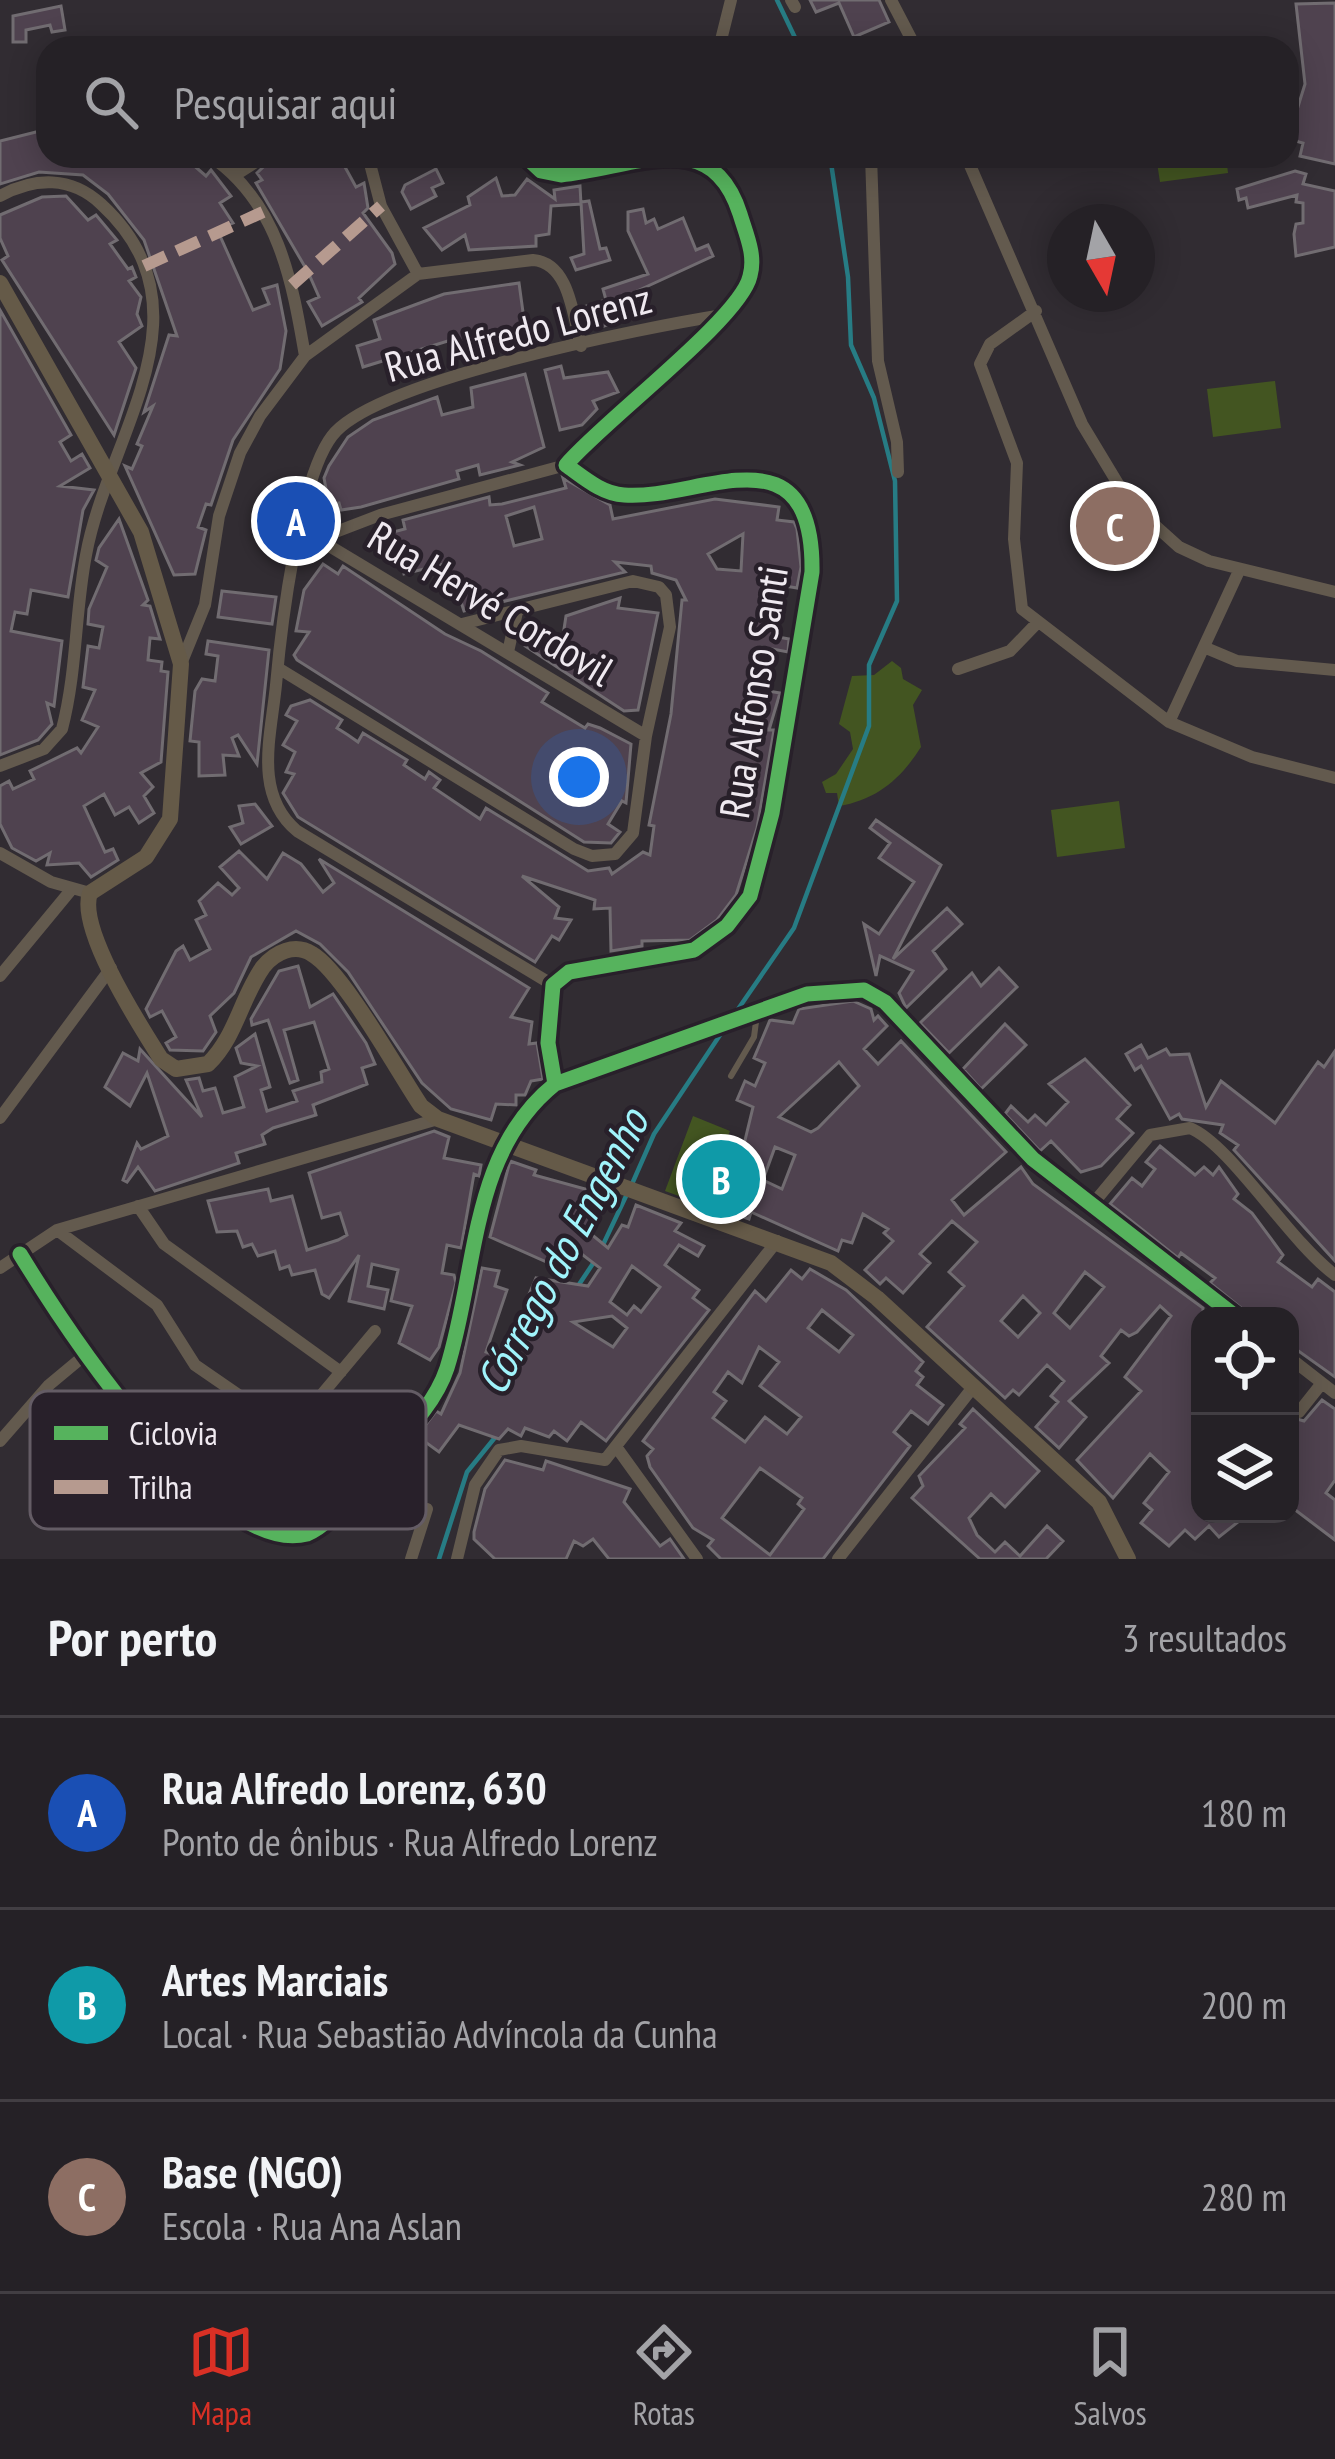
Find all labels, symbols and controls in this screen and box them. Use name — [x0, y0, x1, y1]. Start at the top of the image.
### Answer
search box — [36, 36, 1299, 168]
icon: search — [78, 69, 144, 135]
text: Pesquisar aqui — [174, 73, 397, 131]
north arrow — [1047, 204, 1155, 312]
street label: Rua Alfredo Lorenz — [379, 270, 657, 394]
pin: A — [257, 476, 335, 566]
pin: C — [1076, 481, 1154, 571]
street label: Rua Hervé Cordovil — [358, 508, 624, 698]
street label: Rua Alfonso Santi — [706, 562, 800, 822]
your location — [549, 747, 609, 807]
water label: Córrego do Engenho — [462, 1095, 662, 1404]
pin: B — [682, 1134, 760, 1224]
map controls — [1191, 1307, 1299, 1523]
button: locate — [1191, 1307, 1299, 1415]
legend — [30, 1391, 426, 1529]
text: Ciclovia — [129, 1411, 218, 1454]
button: layers — [1191, 1415, 1299, 1523]
text: Trilha — [129, 1465, 193, 1508]
text: Por perto — [48, 1604, 217, 1670]
text: 3 resultados — [1122, 1612, 1287, 1663]
text: Rua Alfredo Lorenz, 630 — [162, 1758, 547, 1816]
text: A — [77, 1787, 97, 1838]
text: 180 m — [1201, 1787, 1287, 1838]
text: Ponto de ônibus · Rua Alfredo Lorenz — [162, 1816, 658, 1867]
text: Artes Marciais — [162, 1950, 388, 2008]
text: B — [77, 1979, 97, 2030]
text: 200 m — [1201, 1979, 1287, 2030]
text: Local · Rua Sebastião Advíncola da Cunha — [162, 2008, 718, 2059]
text: Base (NGO) — [162, 2142, 343, 2200]
text: C — [78, 2171, 96, 2222]
text: 280 m — [1201, 2171, 1287, 2222]
text: Escola · Rua Ana Aslan — [162, 2200, 462, 2251]
tab: Mapa — [188, 2319, 254, 2434]
tab: Rotas — [631, 2319, 697, 2434]
tab: Salvos — [1073, 2319, 1147, 2434]

